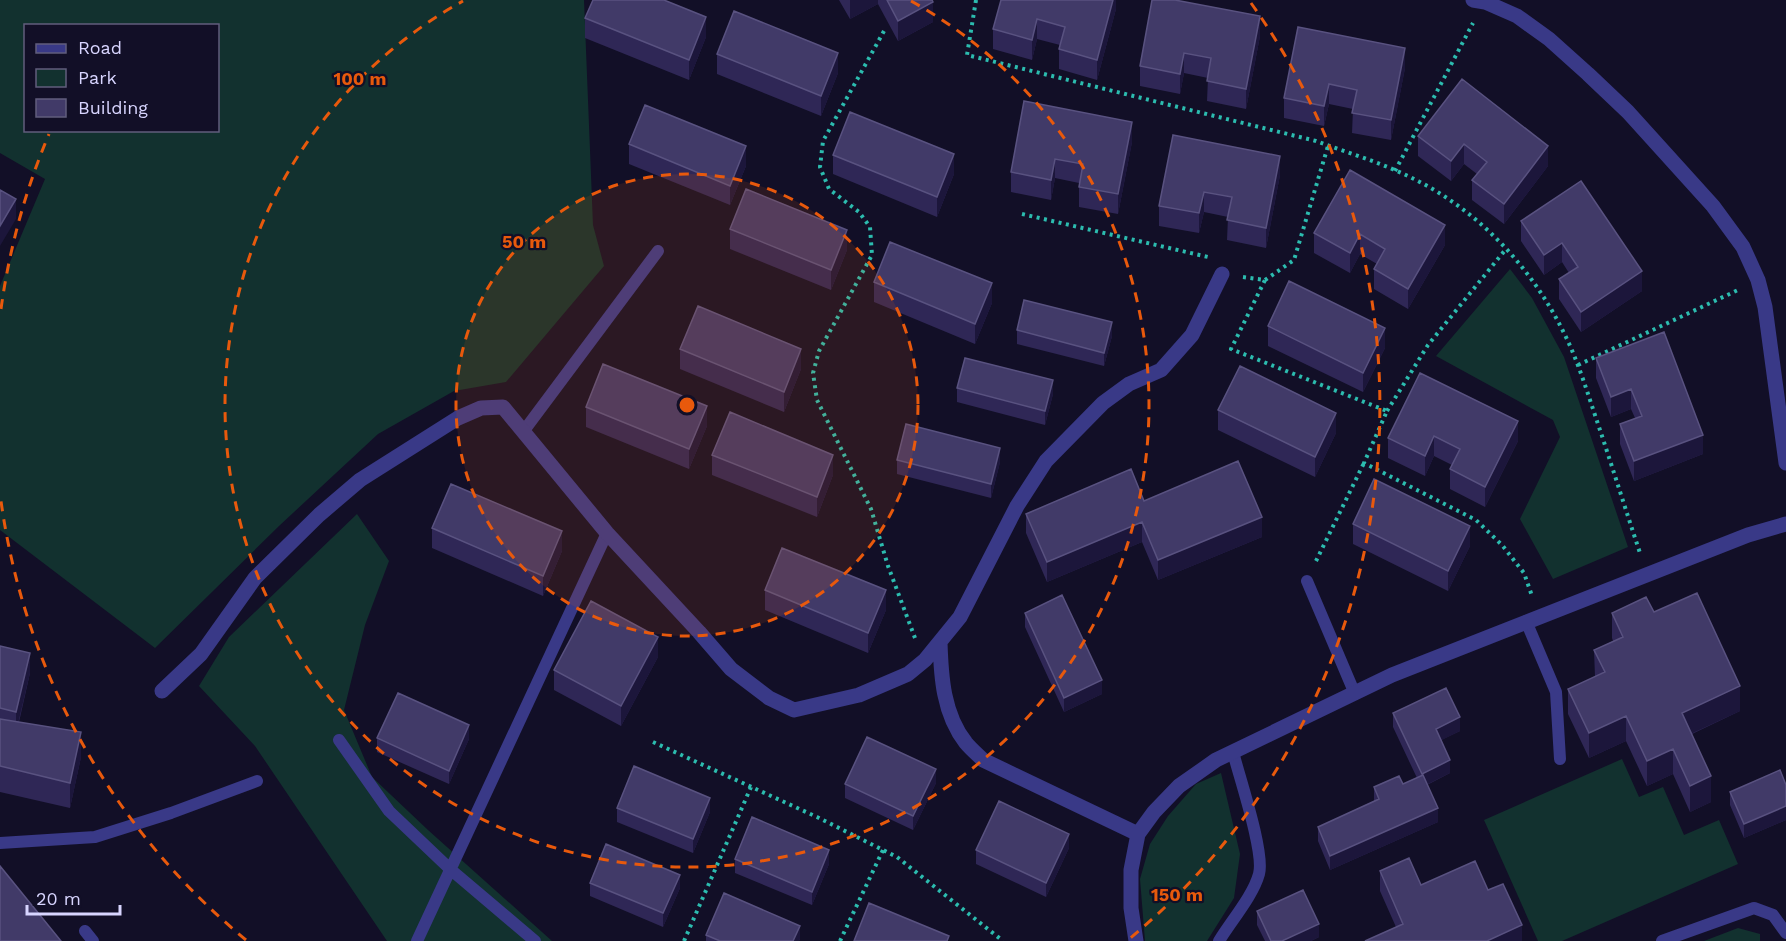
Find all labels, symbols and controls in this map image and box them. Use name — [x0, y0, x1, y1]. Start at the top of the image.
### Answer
legend — [24, 24, 219, 132]
text: Road — [78, 37, 122, 58]
text: Park — [78, 67, 117, 88]
text: 100 m — [333, 68, 387, 89]
text: Building — [78, 97, 148, 118]
text: 50 m — [502, 231, 546, 252]
centre of rings — [677, 395, 697, 415]
scale bar — [27, 878, 120, 916]
text: 150 m — [1151, 884, 1203, 905]
text: 20 m — [36, 888, 81, 909]

